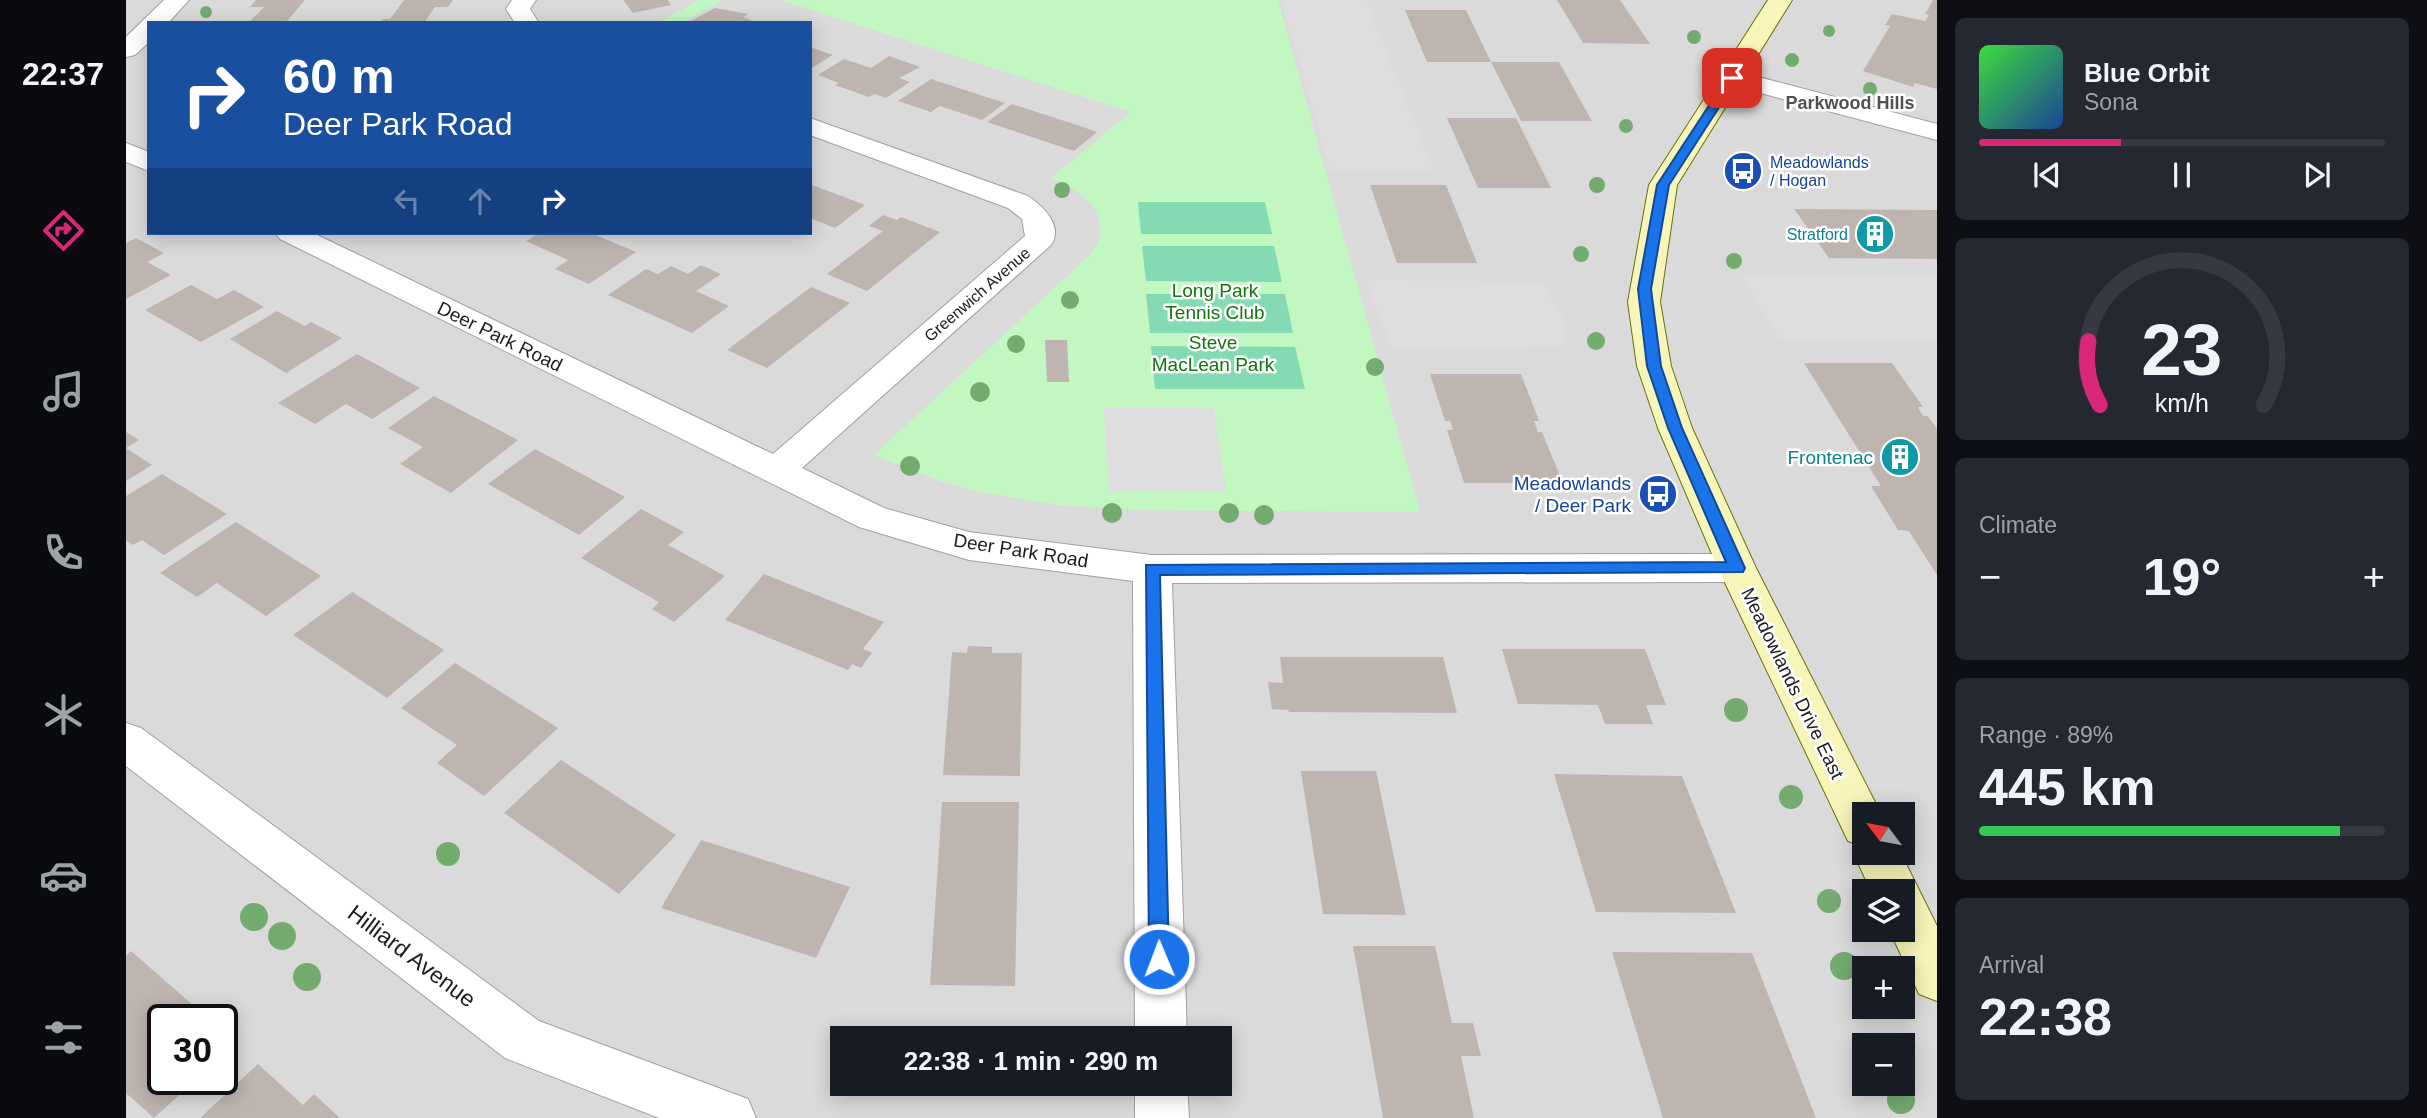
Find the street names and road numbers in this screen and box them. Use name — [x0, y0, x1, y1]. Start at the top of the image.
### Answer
street label: Greenwich Avenue — [921, 244, 1034, 345]
street label: Deer Park Road — [434, 297, 566, 376]
street label: Deer Park Road — [952, 529, 1090, 572]
street label: Meadowlands Drive East — [1737, 584, 1848, 783]
street label: Hilliard Avenue — [343, 900, 481, 1012]

